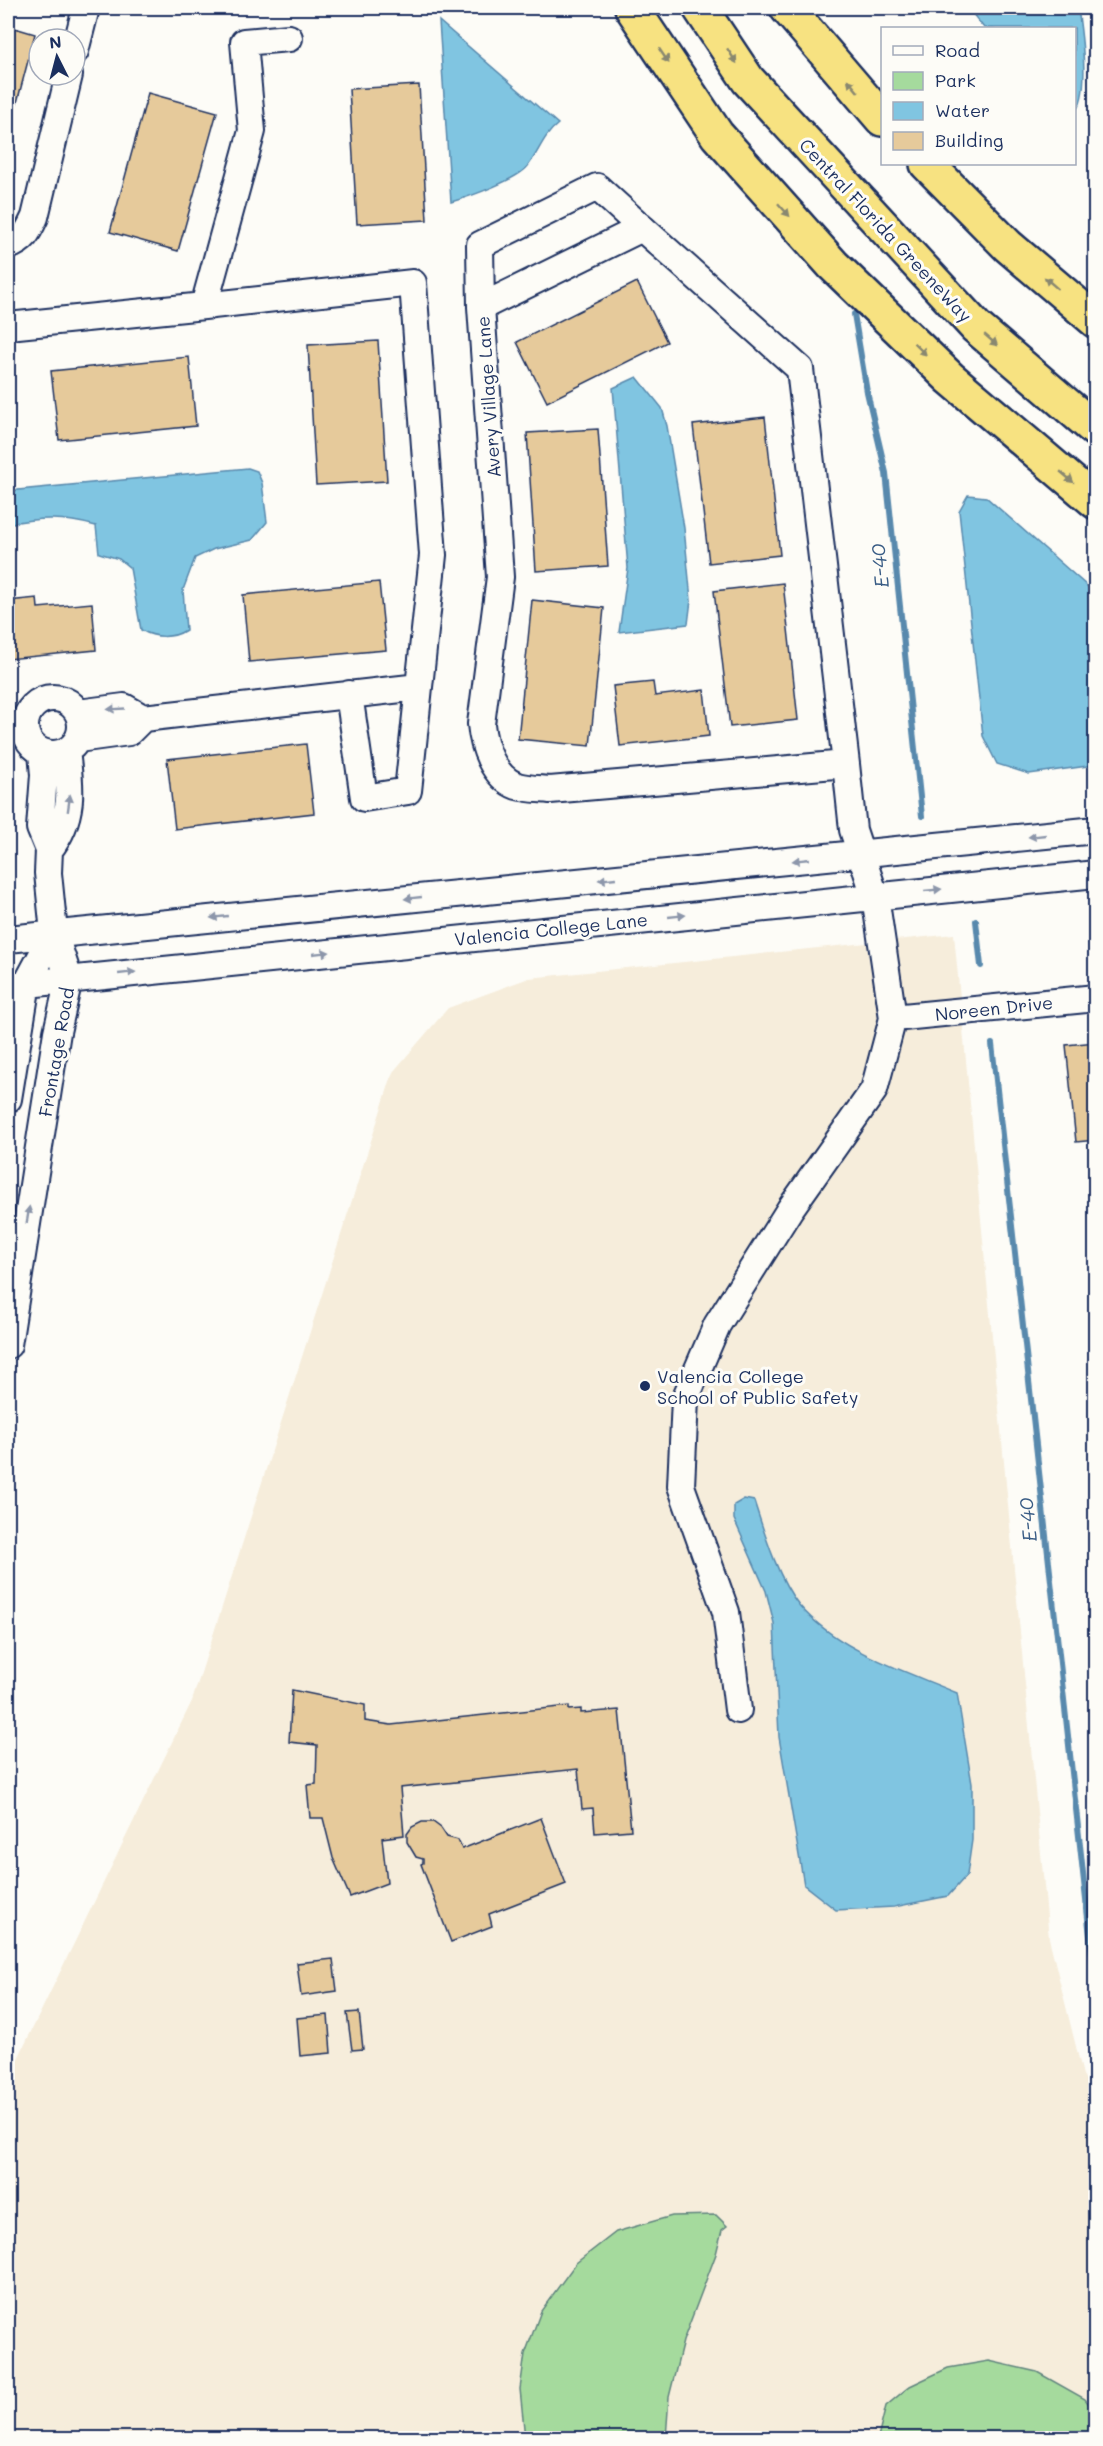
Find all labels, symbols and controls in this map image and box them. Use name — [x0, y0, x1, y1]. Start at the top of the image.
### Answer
north arrow — [27, 27, 87, 87]
legend — [881, 27, 1076, 165]
text: N — [48, 31, 63, 53]
text: Road — [935, 38, 980, 62]
one-way arrow — [659, 48, 670, 64]
one-way arrow — [726, 48, 738, 64]
text: Park — [935, 68, 976, 92]
one-way arrow — [846, 78, 859, 94]
text: Water — [935, 98, 990, 122]
text: Building — [935, 128, 1003, 152]
street label: Central Florida GreeneWay — [794, 133, 978, 327]
one-way arrow — [777, 202, 790, 217]
one-way arrow — [1044, 277, 1059, 290]
street label: Avery Village Lane — [470, 315, 506, 479]
one-way arrow — [983, 333, 998, 347]
one-way arrow — [912, 342, 927, 356]
one-way arrow — [1059, 471, 1075, 484]
water label: E-40 — [864, 542, 894, 589]
one-way arrow — [106, 705, 125, 714]
one-way arrow — [64, 793, 73, 812]
one-way arrow — [1028, 831, 1047, 841]
one-way arrow — [792, 855, 811, 865]
one-way arrow — [598, 874, 617, 884]
one-way arrow — [924, 885, 943, 895]
one-way arrow — [404, 893, 423, 903]
street label: Valencia College Lane — [453, 907, 649, 951]
one-way arrow — [668, 911, 687, 921]
one-way arrow — [210, 912, 229, 922]
one-way arrow — [311, 948, 330, 958]
one-way arrow — [117, 968, 136, 978]
street label: Frontage Road — [33, 985, 79, 1119]
street label: Noreen Drive — [934, 990, 1054, 1026]
one-way arrow — [24, 1205, 33, 1224]
place label: Valencia College School of Public Safety — [657, 1364, 858, 1409]
marker: Valencia College School of Public Safety — [638, 1379, 652, 1393]
water label: E-40 — [1012, 1496, 1042, 1543]

